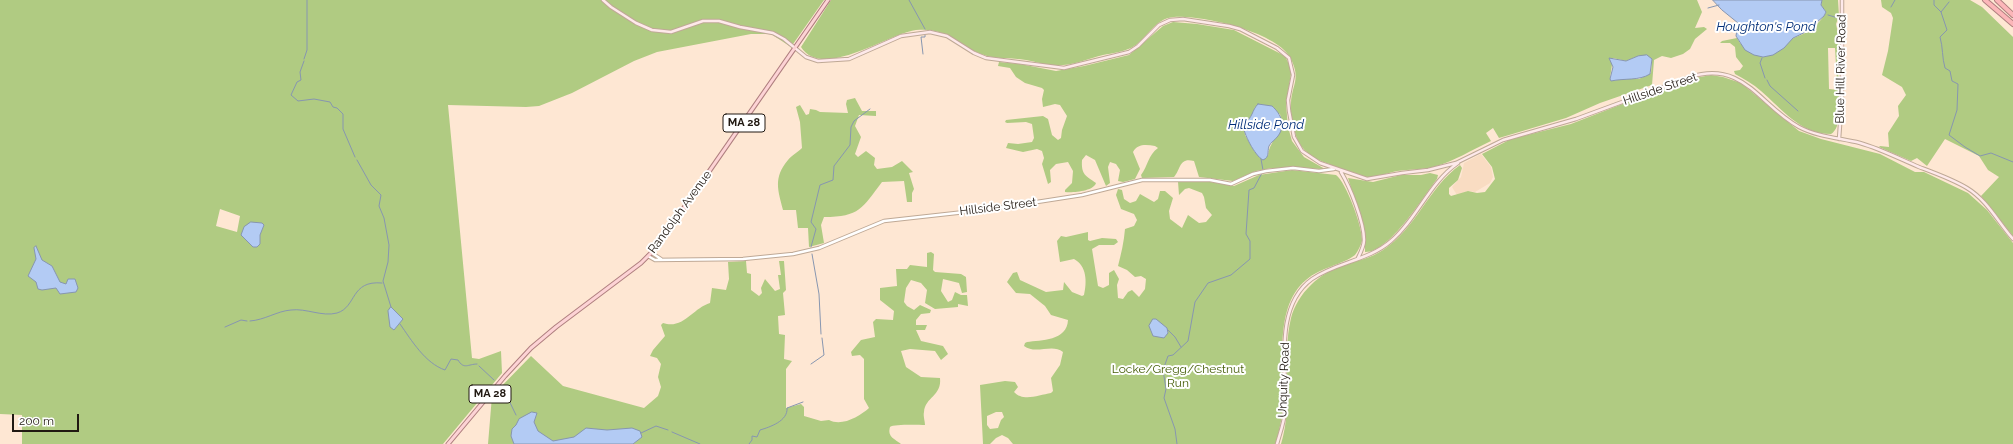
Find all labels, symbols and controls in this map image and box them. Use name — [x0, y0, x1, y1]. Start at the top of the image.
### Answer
street label: Blue Hill River Road — [1833, 14, 1849, 124]
water label: Houghton's Pond — [1716, 19, 1816, 35]
street label: Hillside Street — [1621, 70, 1699, 108]
road number: MA 28 — [723, 114, 765, 132]
water label: Hillside Pond — [1228, 117, 1304, 133]
street label: Randolph Avenue — [645, 168, 715, 256]
street label: Hillside Street — [959, 195, 1037, 219]
street label: Unquity Road — [1275, 342, 1293, 418]
park label: Locke/Gregg/Chestnut Run — [1112, 362, 1244, 390]
road number: MA 28 — [469, 385, 511, 403]
scale bar — [14, 406, 81, 432]
text: 200 m — [19, 414, 54, 428]

